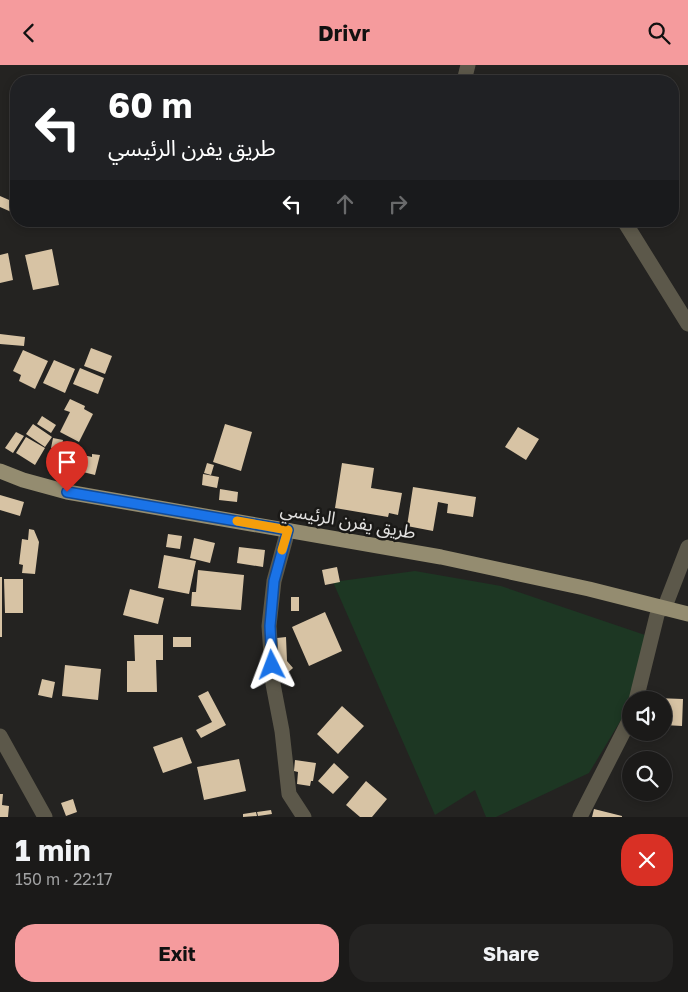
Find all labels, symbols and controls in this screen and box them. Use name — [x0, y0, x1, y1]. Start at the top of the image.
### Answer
icon: back — [15, 19, 43, 47]
text: Drivr — [318, 19, 370, 46]
icon: search — [645, 19, 673, 47]
text: 60 m — [108, 84, 192, 126]
icon: left — [25, 95, 90, 160]
text: طريق يفرن الرئيسي — [108, 134, 276, 161]
icon: left — [278, 190, 306, 218]
icon: ahead — [331, 190, 359, 218]
icon: right — [384, 190, 412, 218]
pin — [46, 441, 88, 492]
icon: arrive — [53, 448, 81, 476]
street label: طريق يفرن الرئيسي — [278, 497, 418, 546]
position arrow — [245, 638, 297, 690]
map controls — [622, 691, 672, 801]
button: sound — [622, 691, 672, 741]
button: search — [622, 751, 672, 801]
text: 1 min — [15, 832, 91, 868]
button: close — [621, 834, 673, 886]
text: 150 m · 22:17 — [15, 869, 113, 889]
button: Exit — [15, 924, 339, 982]
button: Share — [349, 924, 673, 982]

